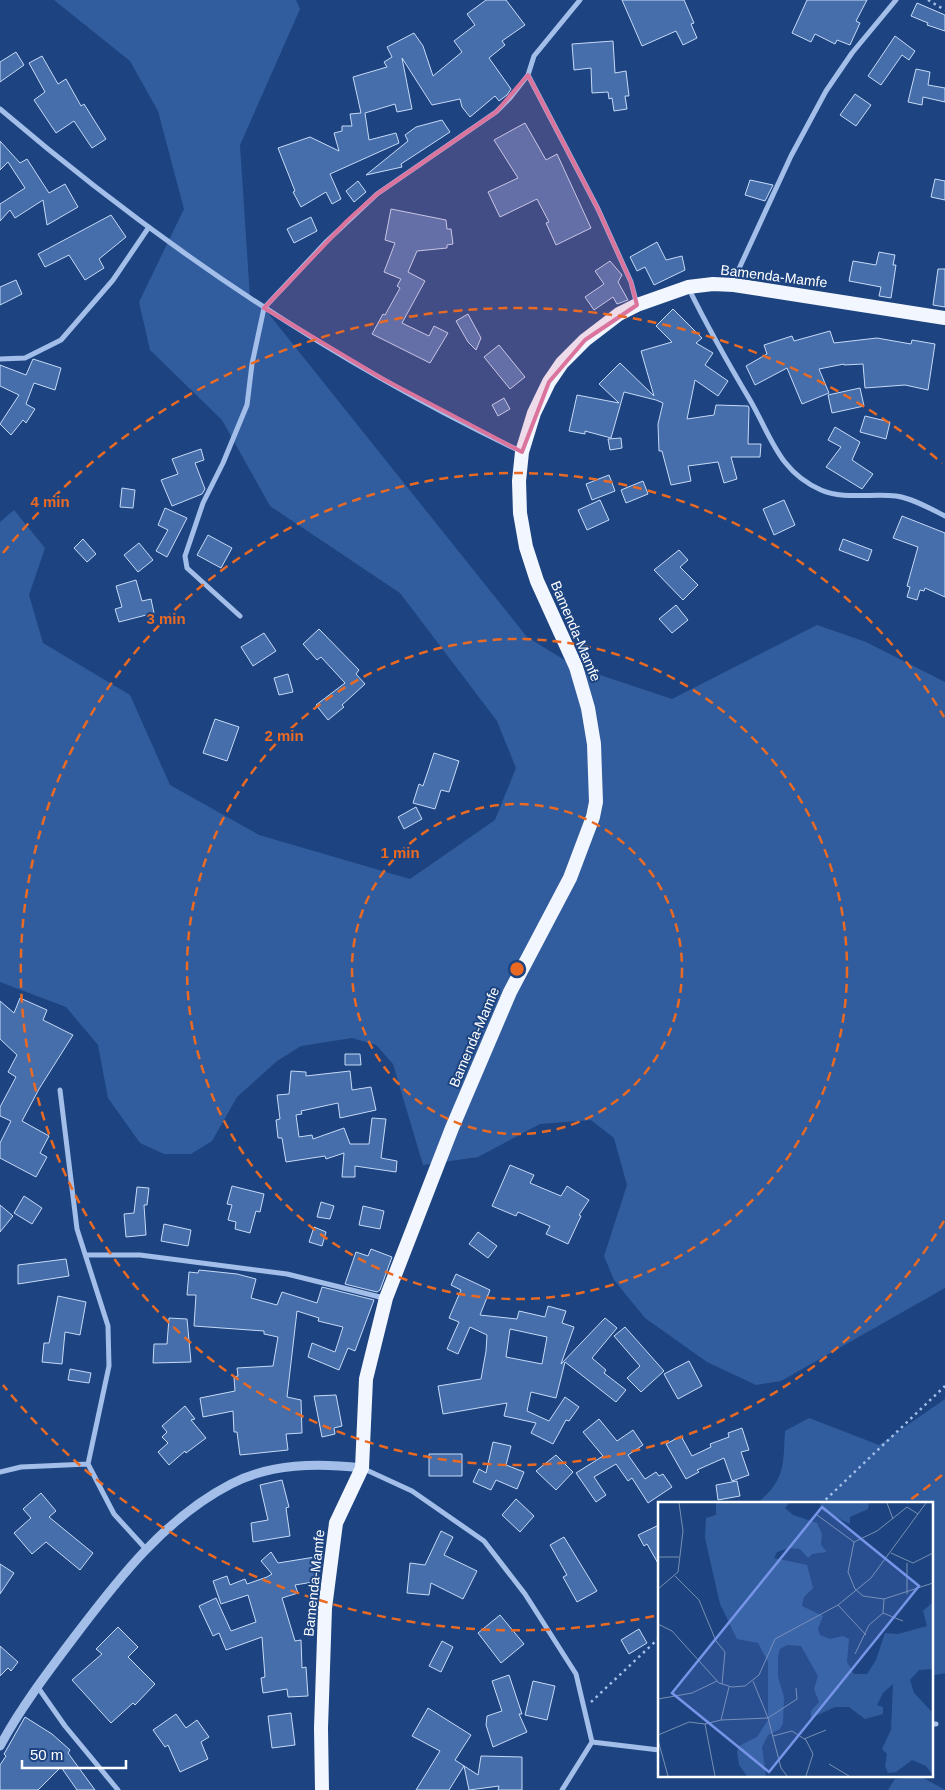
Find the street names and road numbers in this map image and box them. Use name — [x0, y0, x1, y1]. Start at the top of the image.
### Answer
street label: Bamenda-Mamfe — [720, 262, 828, 291]
street label: Bamenda-Mamfe — [548, 578, 604, 684]
street label: Bamenda-Mamfe — [446, 984, 502, 1090]
street label: Bamenda-Mamfe — [300, 1529, 328, 1637]

